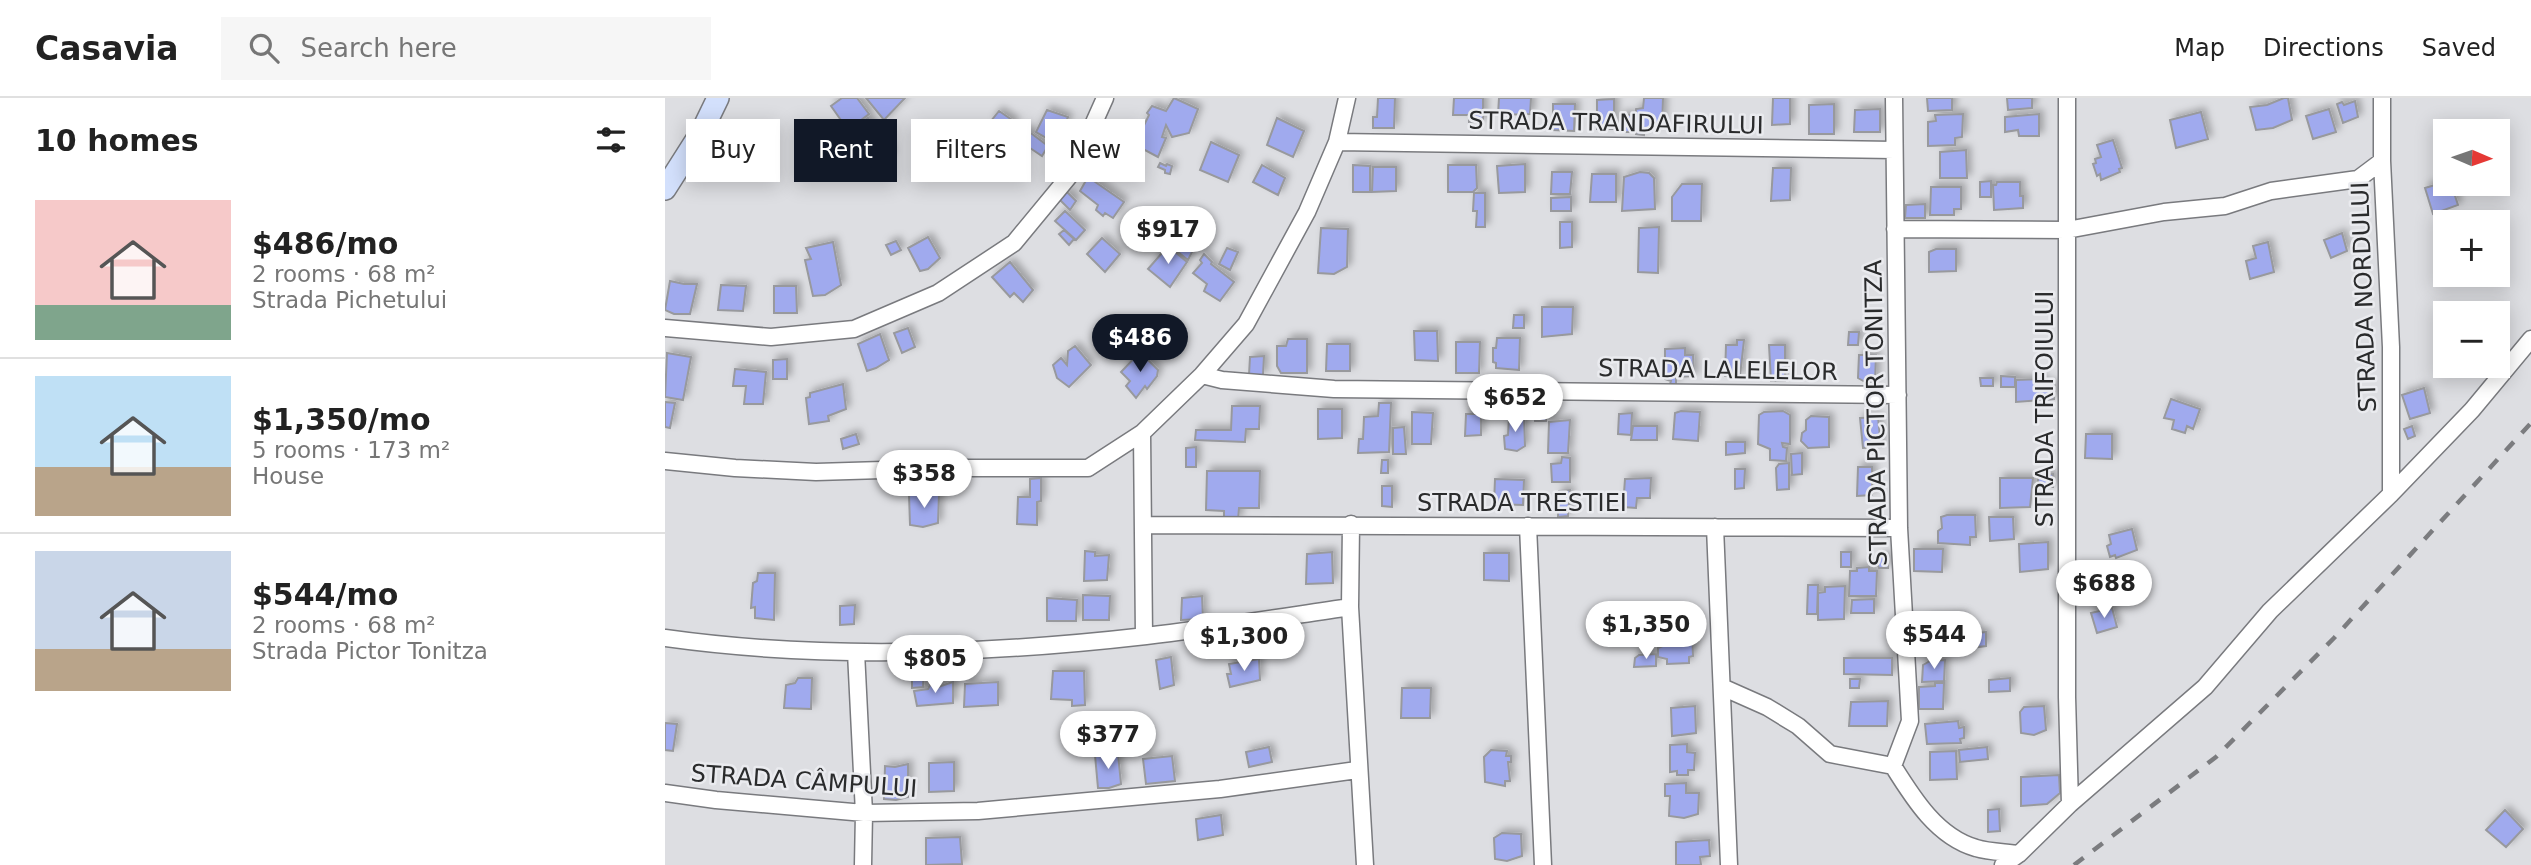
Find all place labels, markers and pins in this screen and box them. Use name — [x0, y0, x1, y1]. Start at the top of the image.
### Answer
pin: $917 — [1127, 206, 1209, 266]
pin: $486 — [1099, 314, 1181, 374]
pin: $652 — [1474, 374, 1556, 434]
pin: $358 — [883, 450, 965, 510]
pin: $688 — [2063, 560, 2145, 620]
pin: $1,350 — [1589, 602, 1703, 661]
pin: $544 — [1893, 612, 1975, 671]
pin: $1,300 — [1187, 614, 1301, 673]
pin: $805 — [894, 636, 976, 695]
pin: $377 — [1067, 712, 1149, 771]

